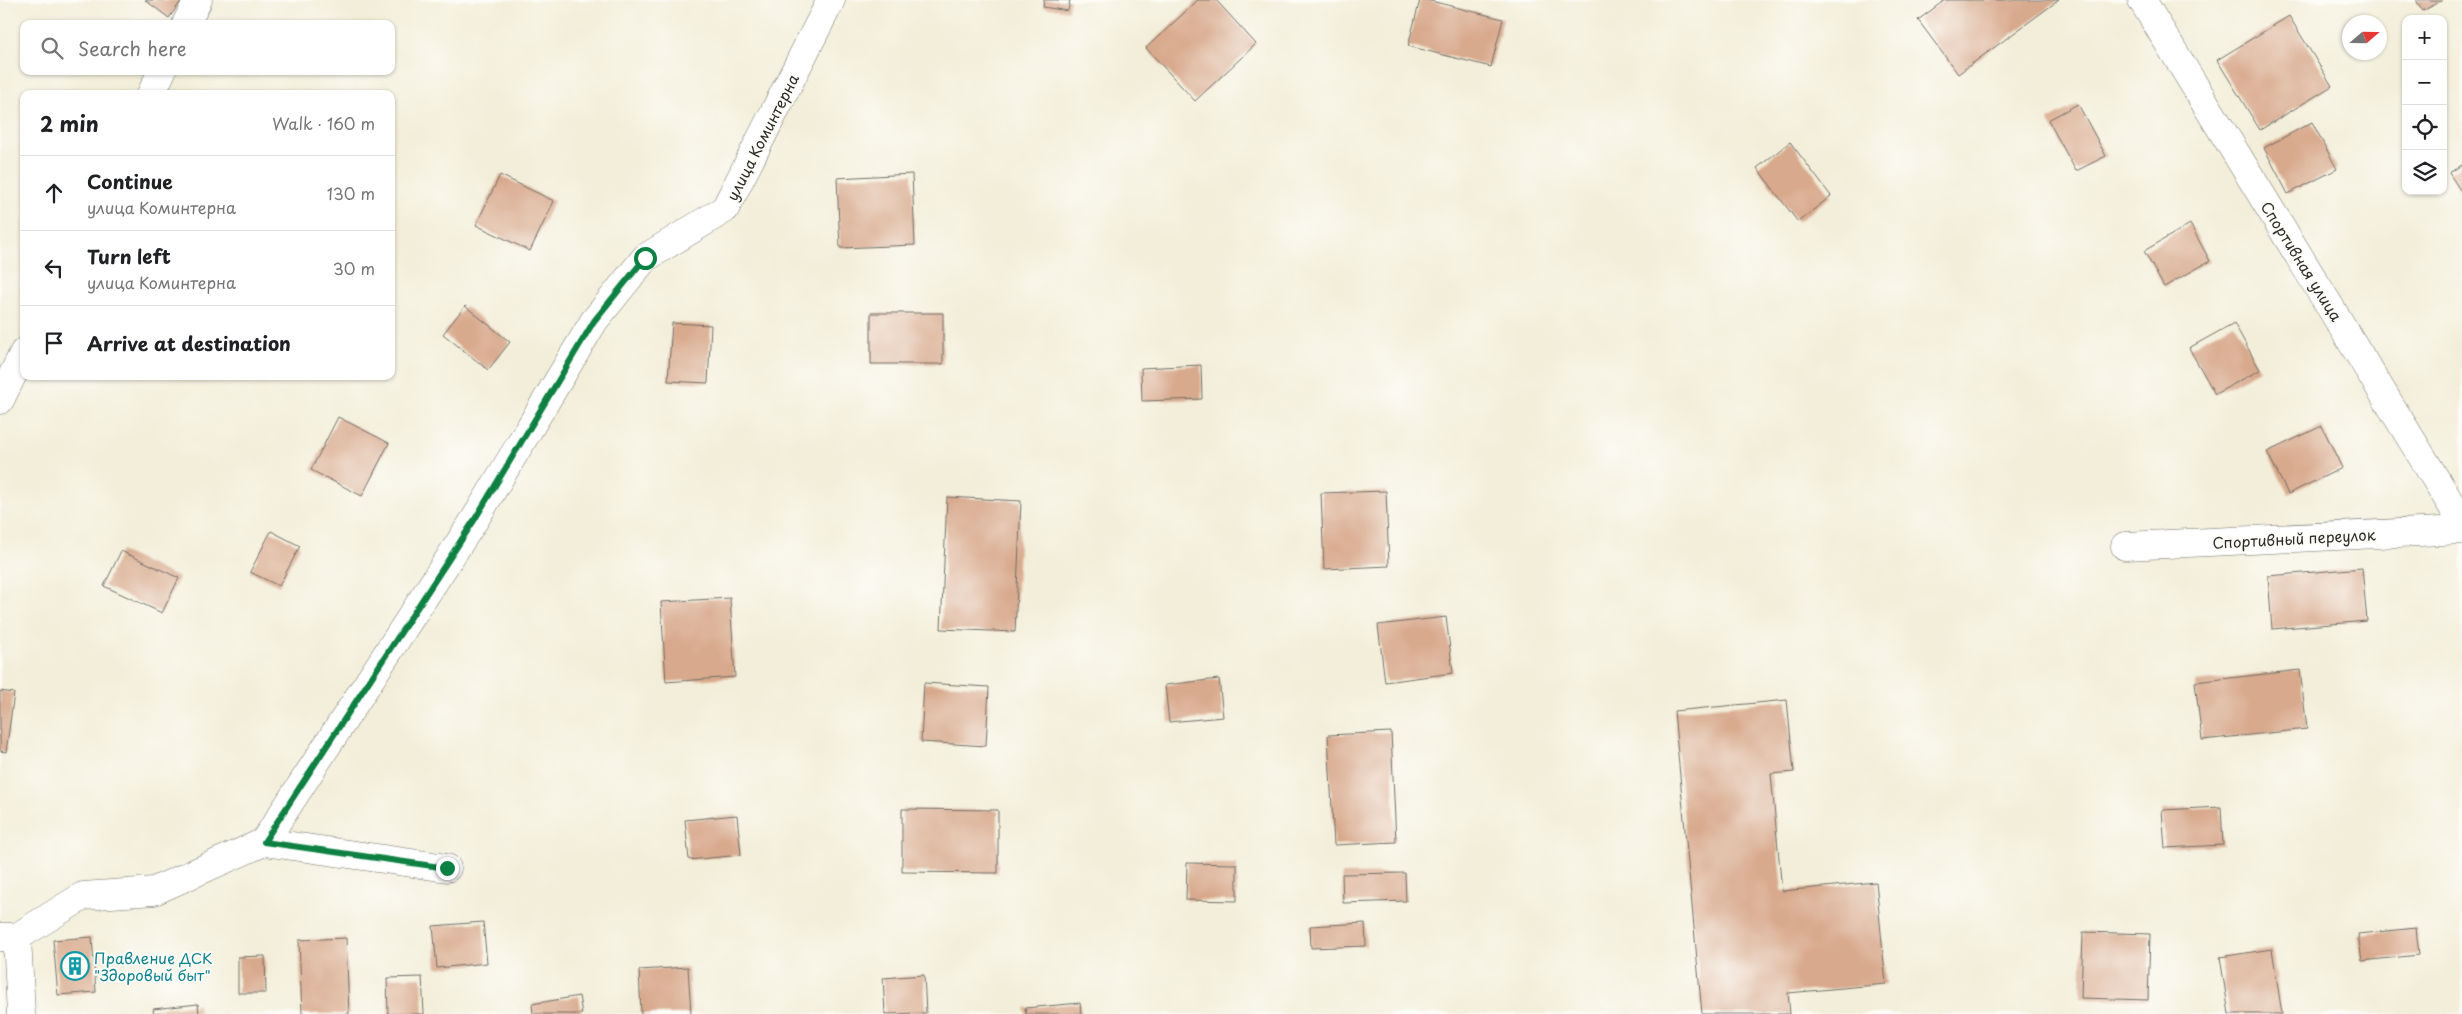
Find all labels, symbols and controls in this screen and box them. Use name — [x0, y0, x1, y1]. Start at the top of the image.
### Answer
north arrow — [2342, 15, 2387, 60]
map controls — [2402, 15, 2447, 195]
button: + — [2402, 15, 2447, 60]
search box — [20, 20, 395, 75]
icon: search — [38, 34, 66, 62]
text: Search here — [78, 34, 187, 62]
button: − — [2402, 60, 2447, 105]
street label: улица Коминтерна — [720, 69, 804, 204]
button: locate — [2402, 105, 2447, 150]
text: 2 min — [40, 107, 99, 139]
text: Walk · 160 m — [272, 111, 375, 135]
button: layers — [2402, 150, 2447, 195]
text: Continue — [87, 167, 173, 195]
icon: ahead — [40, 179, 68, 207]
text: 130 m — [327, 181, 375, 205]
text: улица Коминтерна — [87, 195, 236, 219]
street label: Спортивная улица — [2256, 196, 2349, 326]
text: Turn left — [87, 242, 171, 270]
route start — [634, 247, 657, 270]
icon: left — [40, 254, 68, 282]
text: 30 m — [333, 256, 375, 280]
text: улица Коминтерна — [87, 270, 236, 294]
icon: arrive — [40, 329, 68, 357]
text: Arrive at destination — [87, 329, 291, 357]
street label: Спортивный переулок — [2212, 522, 2376, 554]
route end — [436, 857, 459, 880]
place label: Правление ДСК "Здоровый быт" — [94, 946, 212, 986]
building icon: Правление ДСК "Здоровый быт" — [60, 951, 90, 981]

